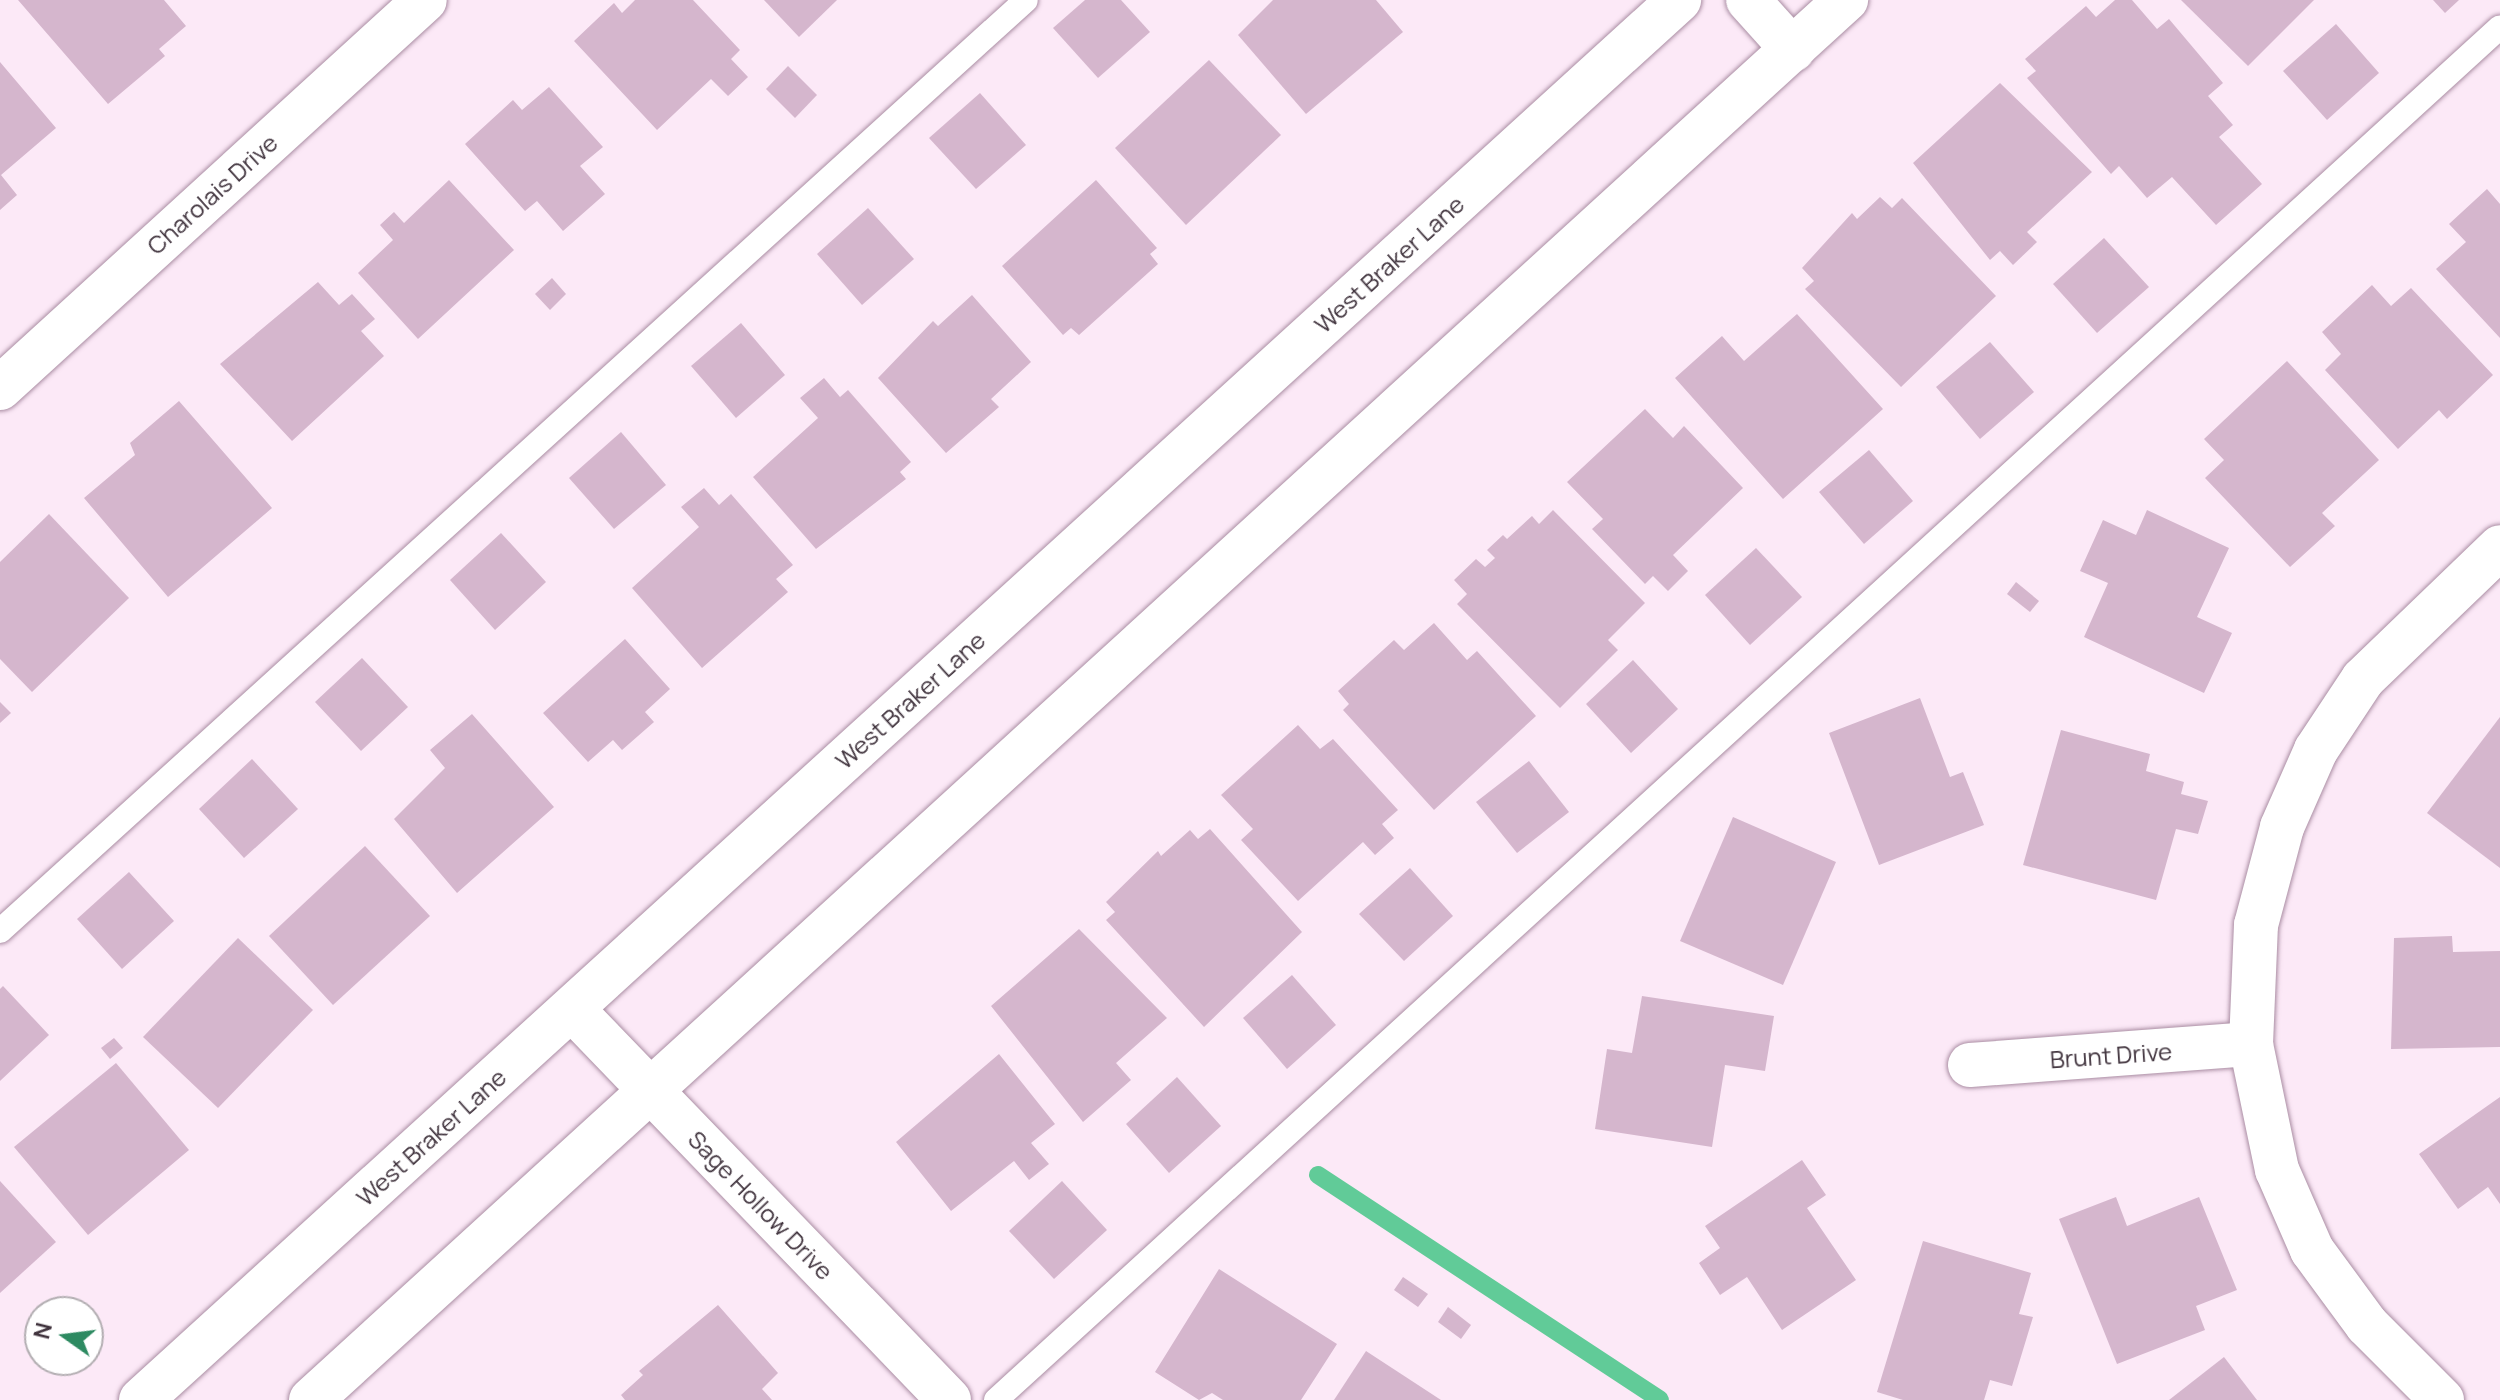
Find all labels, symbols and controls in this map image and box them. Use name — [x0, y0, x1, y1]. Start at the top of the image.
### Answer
street label: Charolais Drive — [141, 128, 283, 260]
street label: West Braker Lane — [1308, 189, 1470, 339]
street label: West Braker Lane — [829, 625, 991, 775]
street label: Brunt Drive — [2049, 1036, 2173, 1074]
street label: West Braker Lane — [350, 1062, 512, 1212]
street label: Sage Hollow Drive — [683, 1124, 839, 1286]
north arrow — [24, 1296, 104, 1376]
text: N — [26, 1319, 59, 1342]

